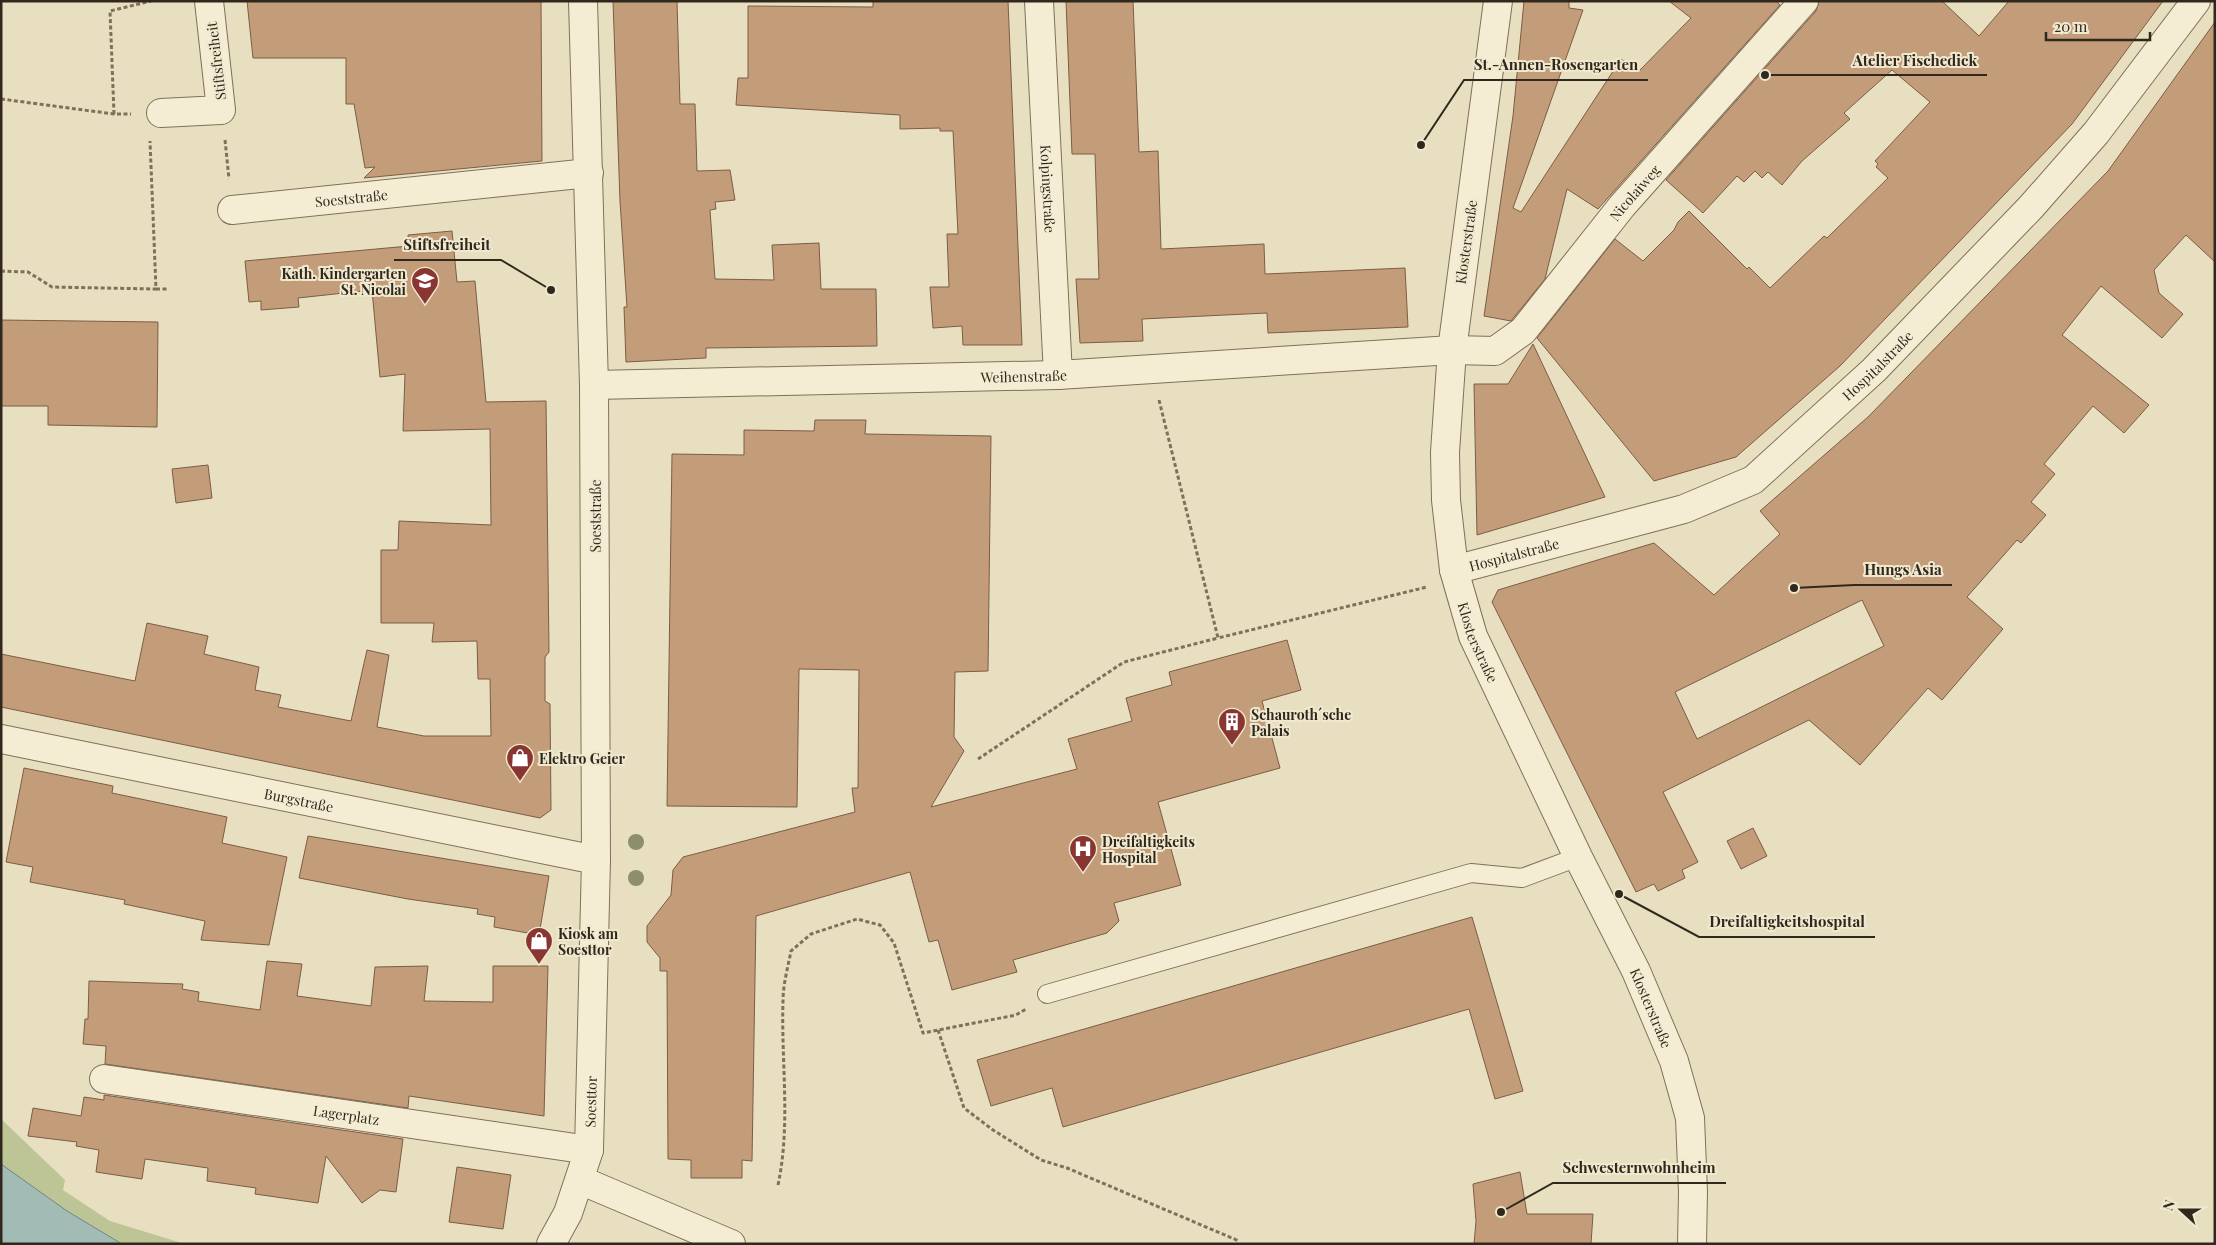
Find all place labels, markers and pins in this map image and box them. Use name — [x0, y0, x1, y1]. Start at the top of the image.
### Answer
callout: Atelier Fischedick — [1843, 45, 1987, 75]
callout: St.-Annen-Rosengarten — [1464, 50, 1648, 80]
callout: Stiftsfreiheit — [394, 230, 501, 260]
place label: Kath. Kindergarten St. Nicolai — [282, 264, 407, 299]
school or university icon: Kath. Kindergarten St. Nicolai — [410, 266, 440, 305]
callout: Hungs Asia — [1854, 555, 1952, 585]
place label: Schauroth´sche Palais — [1251, 705, 1351, 740]
building icon: Schauroth´sche Palais — [1217, 707, 1247, 746]
shop icon: Elektro Geier — [505, 743, 535, 782]
place label: Elektro Geier — [539, 749, 626, 768]
place label: Dreifaltigkeits Hospital — [1102, 832, 1195, 867]
hospital icon: Dreifaltigkeits Hospital — [1068, 834, 1098, 873]
callout: Dreifaltigkeitshospital — [1699, 907, 1875, 937]
place label: Kiosk am Soesttor — [558, 924, 618, 959]
shop icon: Kiosk am Soesttor — [524, 926, 554, 965]
callout: Schwesternwohnheim — [1553, 1153, 1726, 1183]

